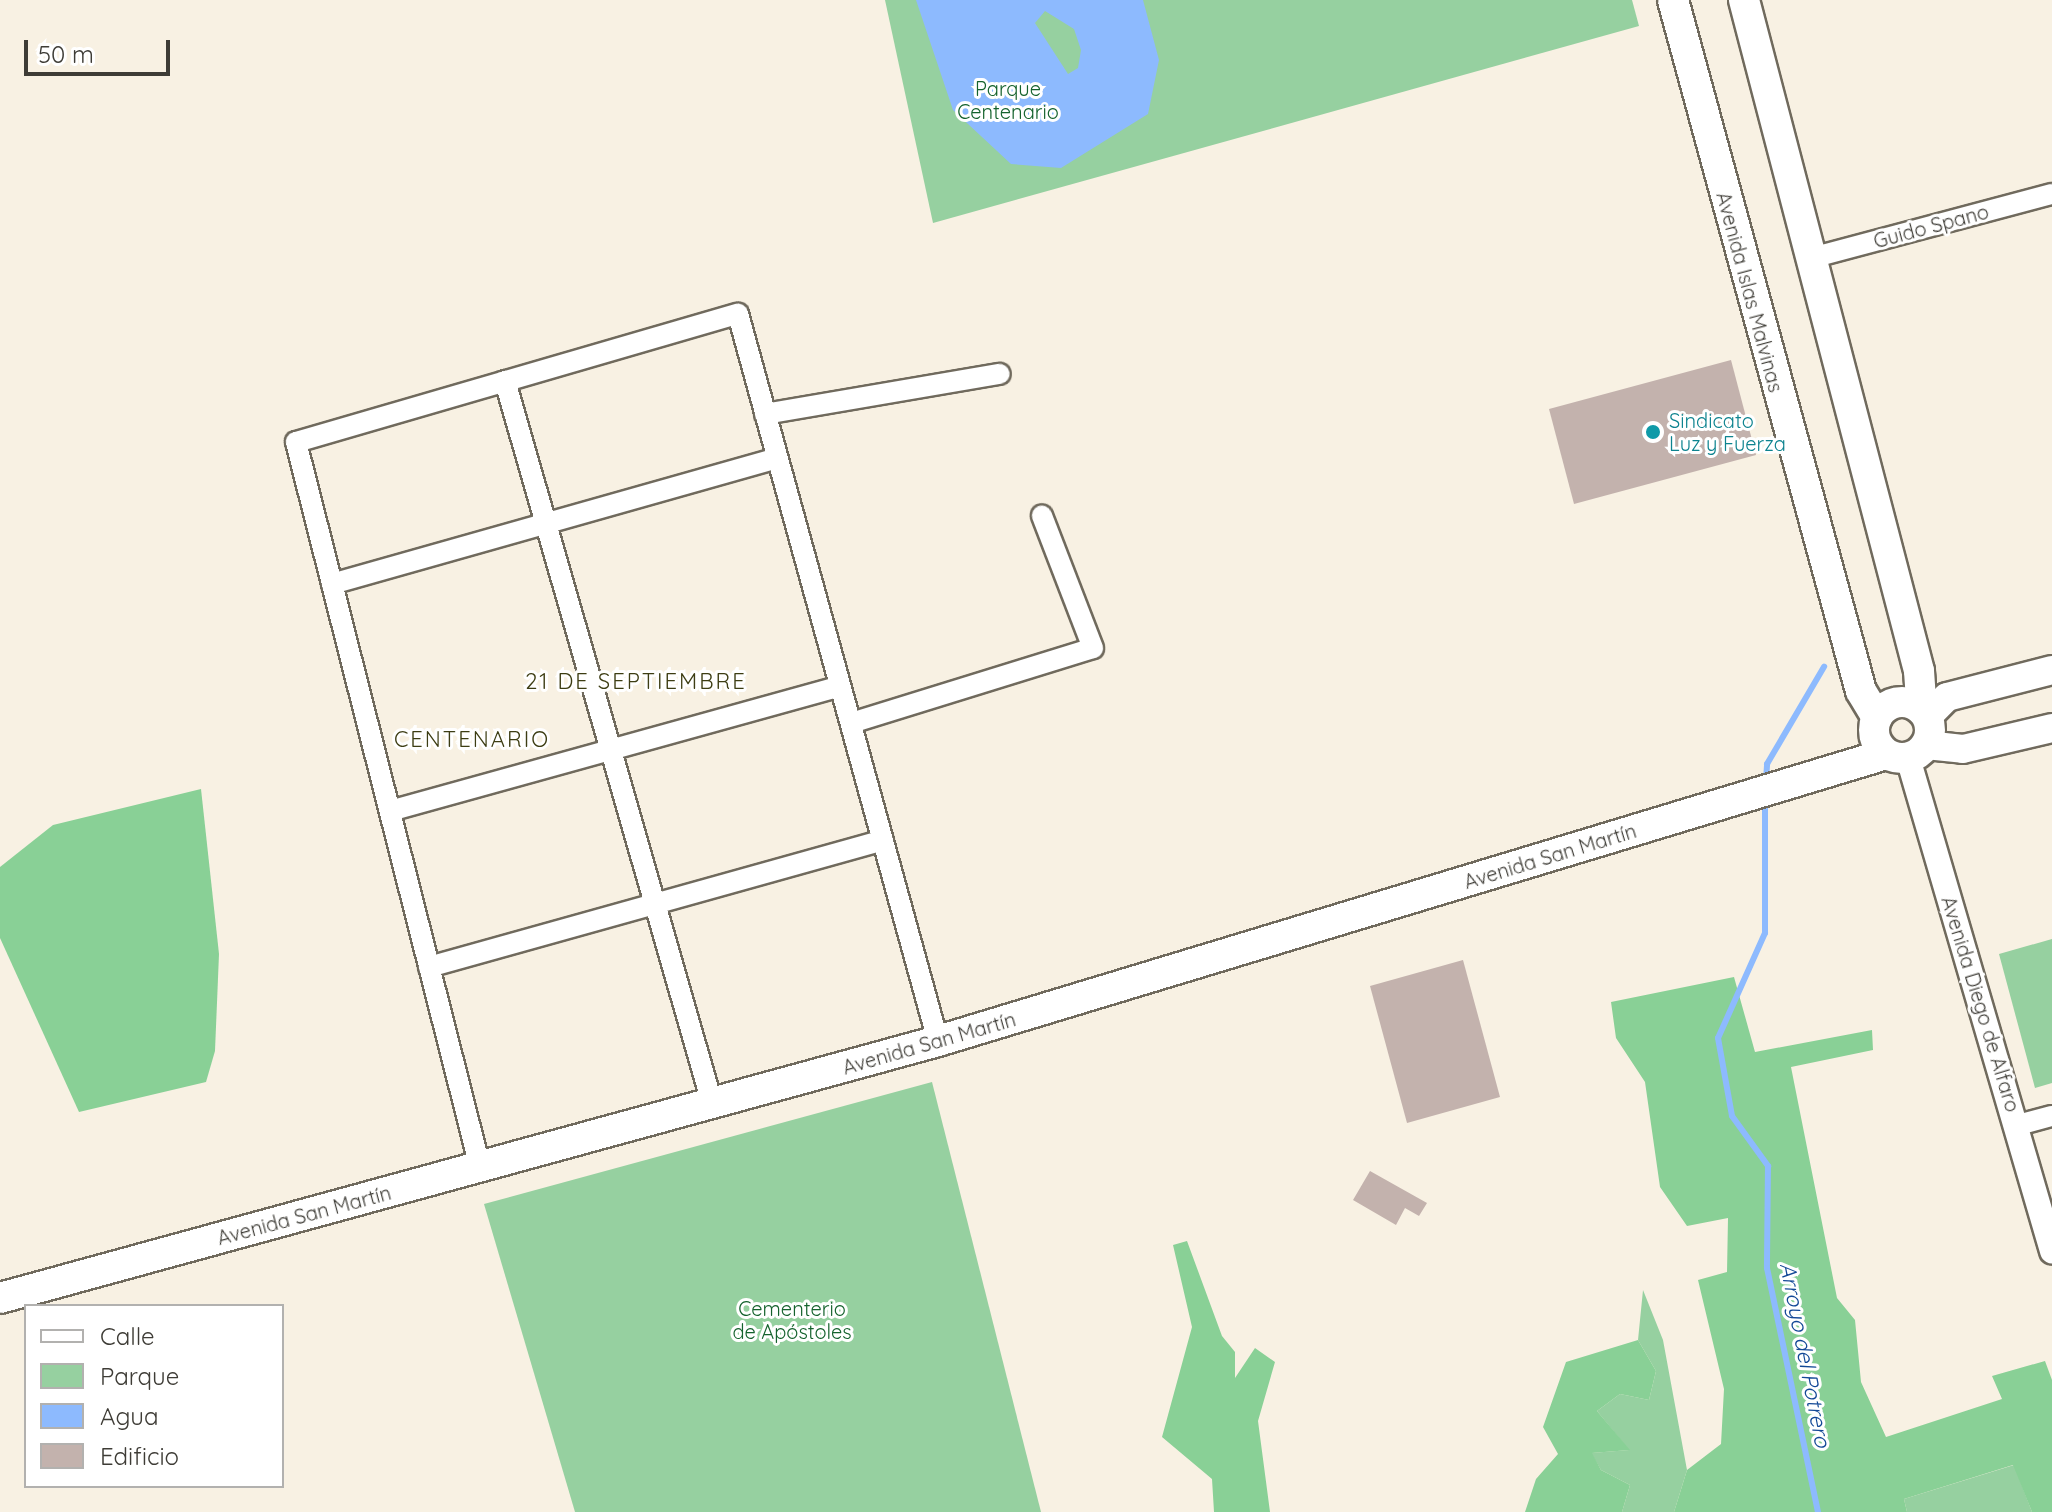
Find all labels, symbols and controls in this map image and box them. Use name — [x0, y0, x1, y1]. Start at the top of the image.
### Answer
scale bar — [28, 24, 174, 74]
text: 50 m — [38, 39, 94, 69]
park label: Parque Centenario — [957, 76, 1059, 123]
street label: Avenida Islas Malvinas — [1712, 189, 1788, 395]
street label: Guido Spano — [1871, 199, 1991, 253]
place label: Sindicato Luz y Fuerza — [1669, 408, 1786, 455]
marker: Sindicato Luz y Fuerza — [1644, 423, 1662, 441]
district label: 21 DE SEPTIEMBRE — [525, 669, 747, 695]
district label: CENTENARIO — [394, 727, 550, 753]
street label: Avenida San Martín — [1461, 818, 1639, 894]
street label: Avenida Diego de Alfaro — [1937, 893, 2025, 1115]
street label: Avenida San Martín — [840, 1007, 1018, 1079]
street label: Avenida San Martín — [214, 1180, 394, 1250]
water label: Arroyo del Potrero — [1774, 1260, 1836, 1450]
park label: Cementerio de Apóstoles — [732, 1296, 852, 1343]
legend — [24, 1304, 284, 1488]
text: Calle — [100, 1321, 155, 1351]
text: Parque — [100, 1361, 179, 1391]
text: Agua — [100, 1401, 159, 1431]
text: Edificio — [100, 1441, 179, 1471]

